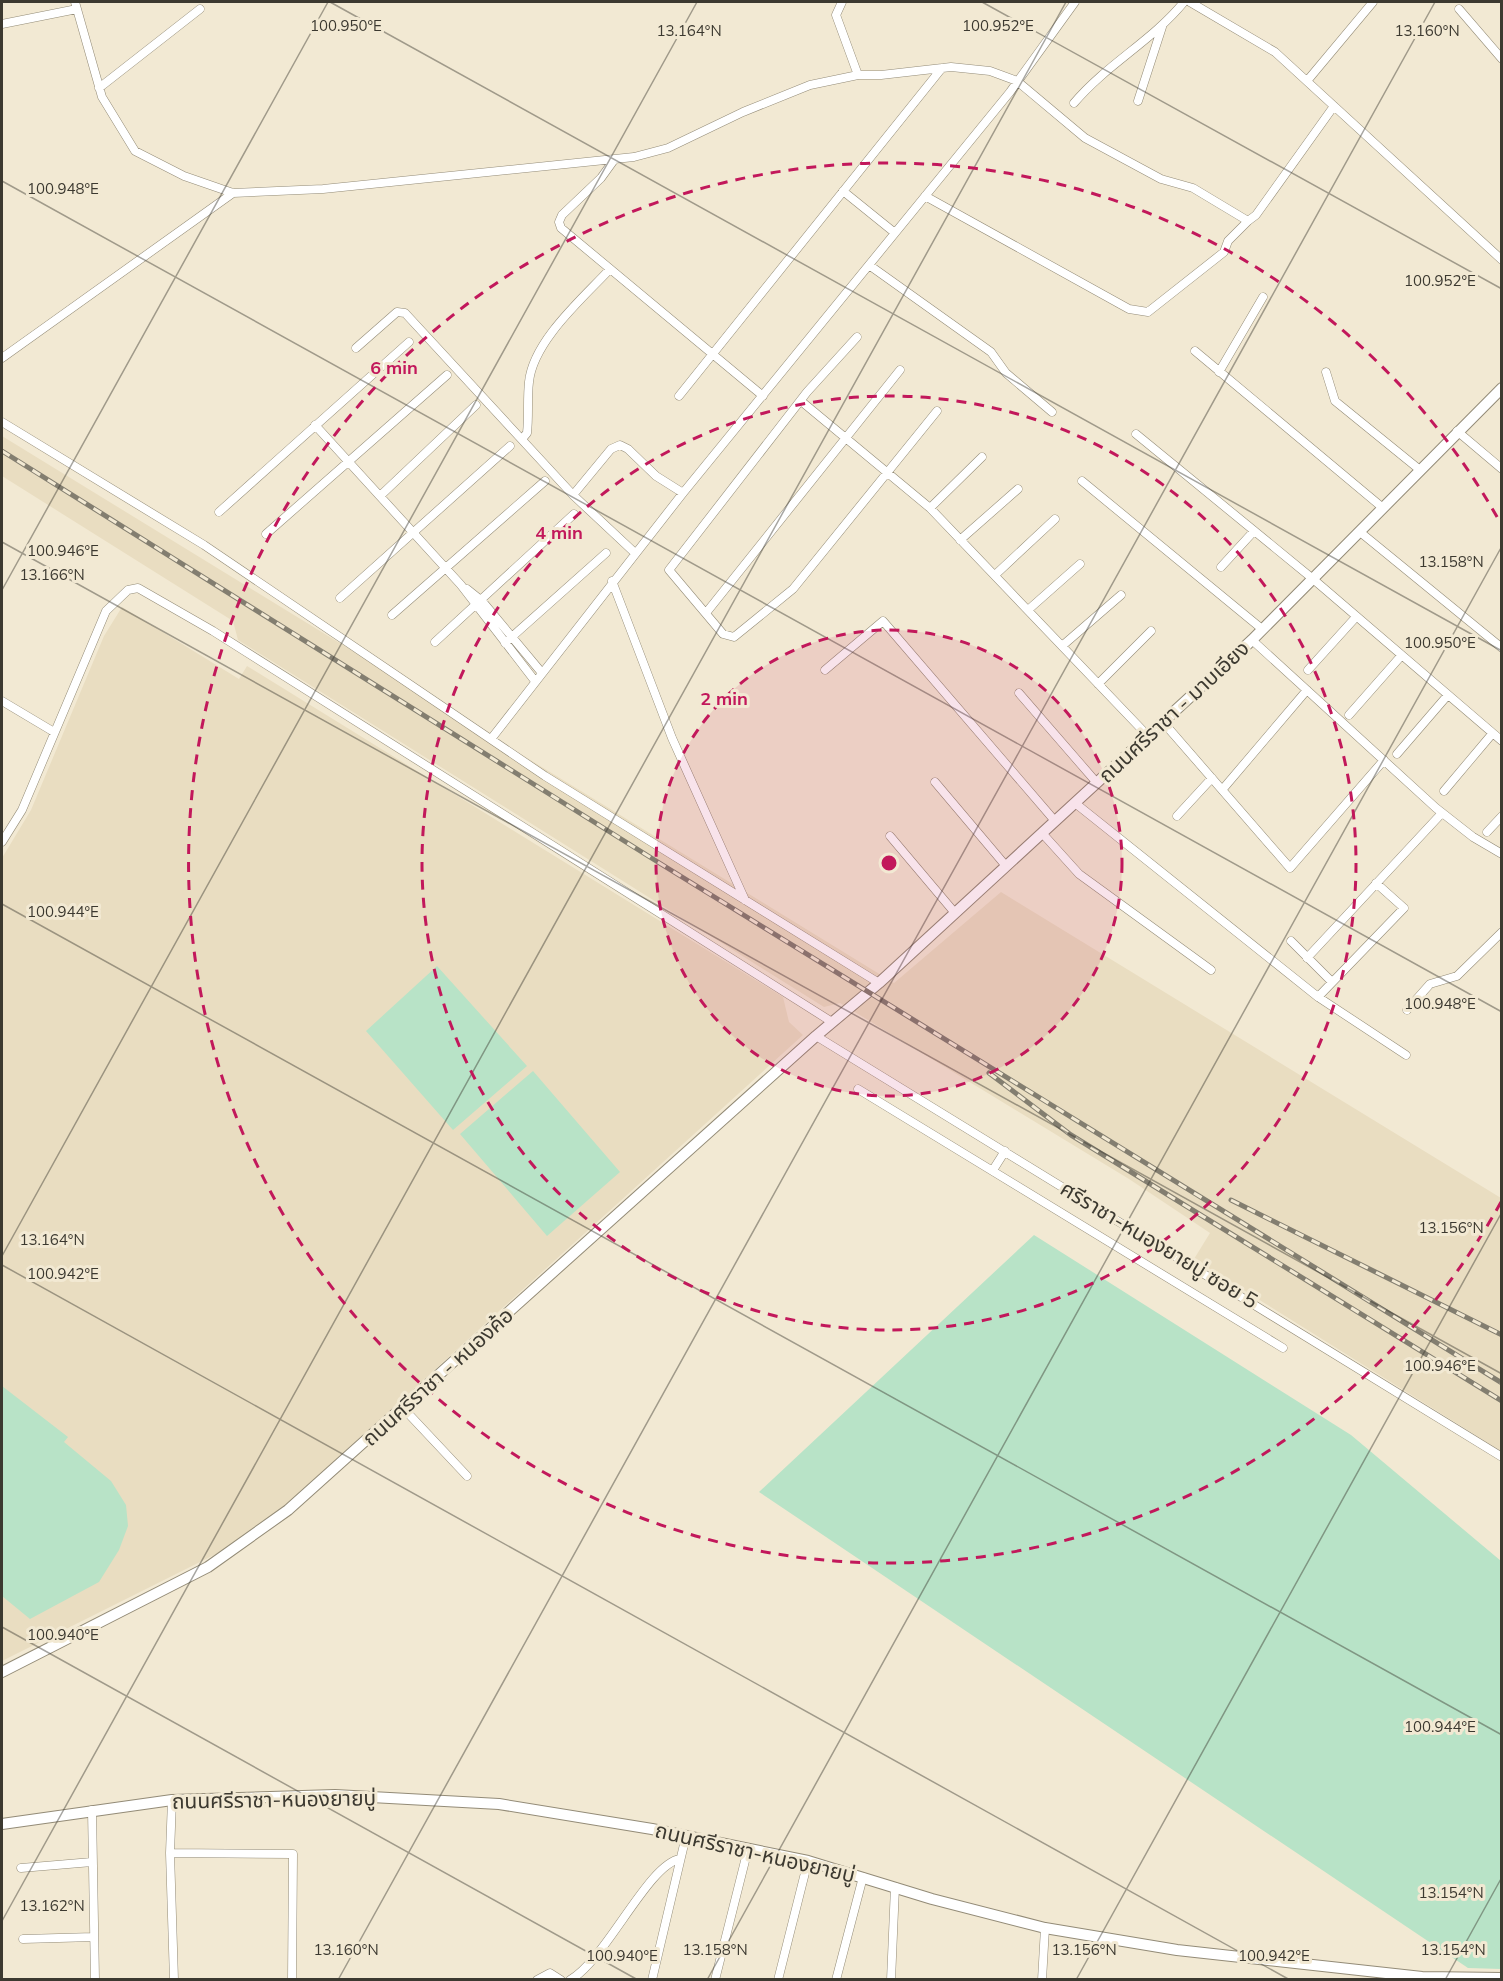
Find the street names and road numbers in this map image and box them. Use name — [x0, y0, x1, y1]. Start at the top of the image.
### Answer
street label: ถนนศรีราชา - มาบเอียง — [1093, 635, 1254, 788]
street label: ศรีราชา-หนองยายบู่ ซอย 5 — [1056, 1175, 1263, 1314]
street label: ถนนศรีราชา - หนองค้อ — [357, 1302, 518, 1451]
street label: ถนนศรีราชา-หนองยายบู่ — [172, 1784, 376, 1815]
street label: ถนนศรีราชา-หนองยายบู่ — [653, 1816, 858, 1889]

